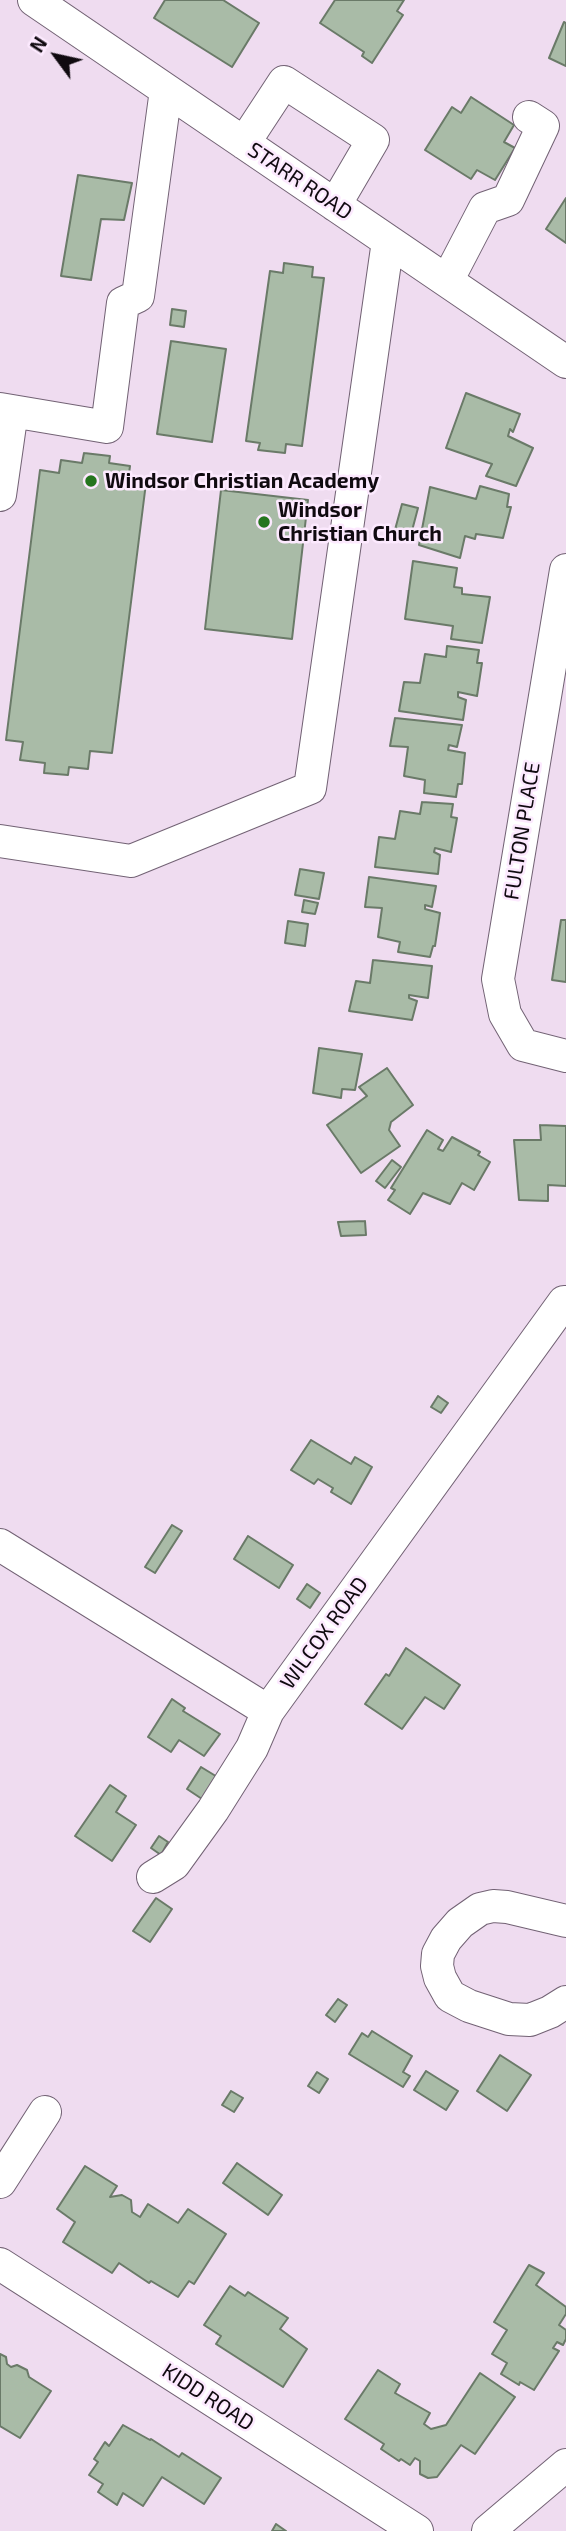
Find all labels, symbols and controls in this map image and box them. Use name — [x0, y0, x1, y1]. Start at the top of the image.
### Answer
north arrow — [21, 21, 91, 91]
text: N — [25, 32, 51, 56]
street label: STARR ROAD — [243, 137, 357, 225]
place label: Windsor Christian Academy — [105, 468, 379, 494]
marker: Windsor Christian Academy — [83, 473, 99, 489]
place label: Windsor Christian Church — [278, 497, 442, 547]
marker: Windsor Christian Church — [256, 514, 272, 530]
street label: FULTON PLACE — [499, 760, 545, 902]
street label: WILCOX ROAD — [275, 1572, 373, 1694]
street label: KIDD ROAD — [157, 2358, 259, 2436]

